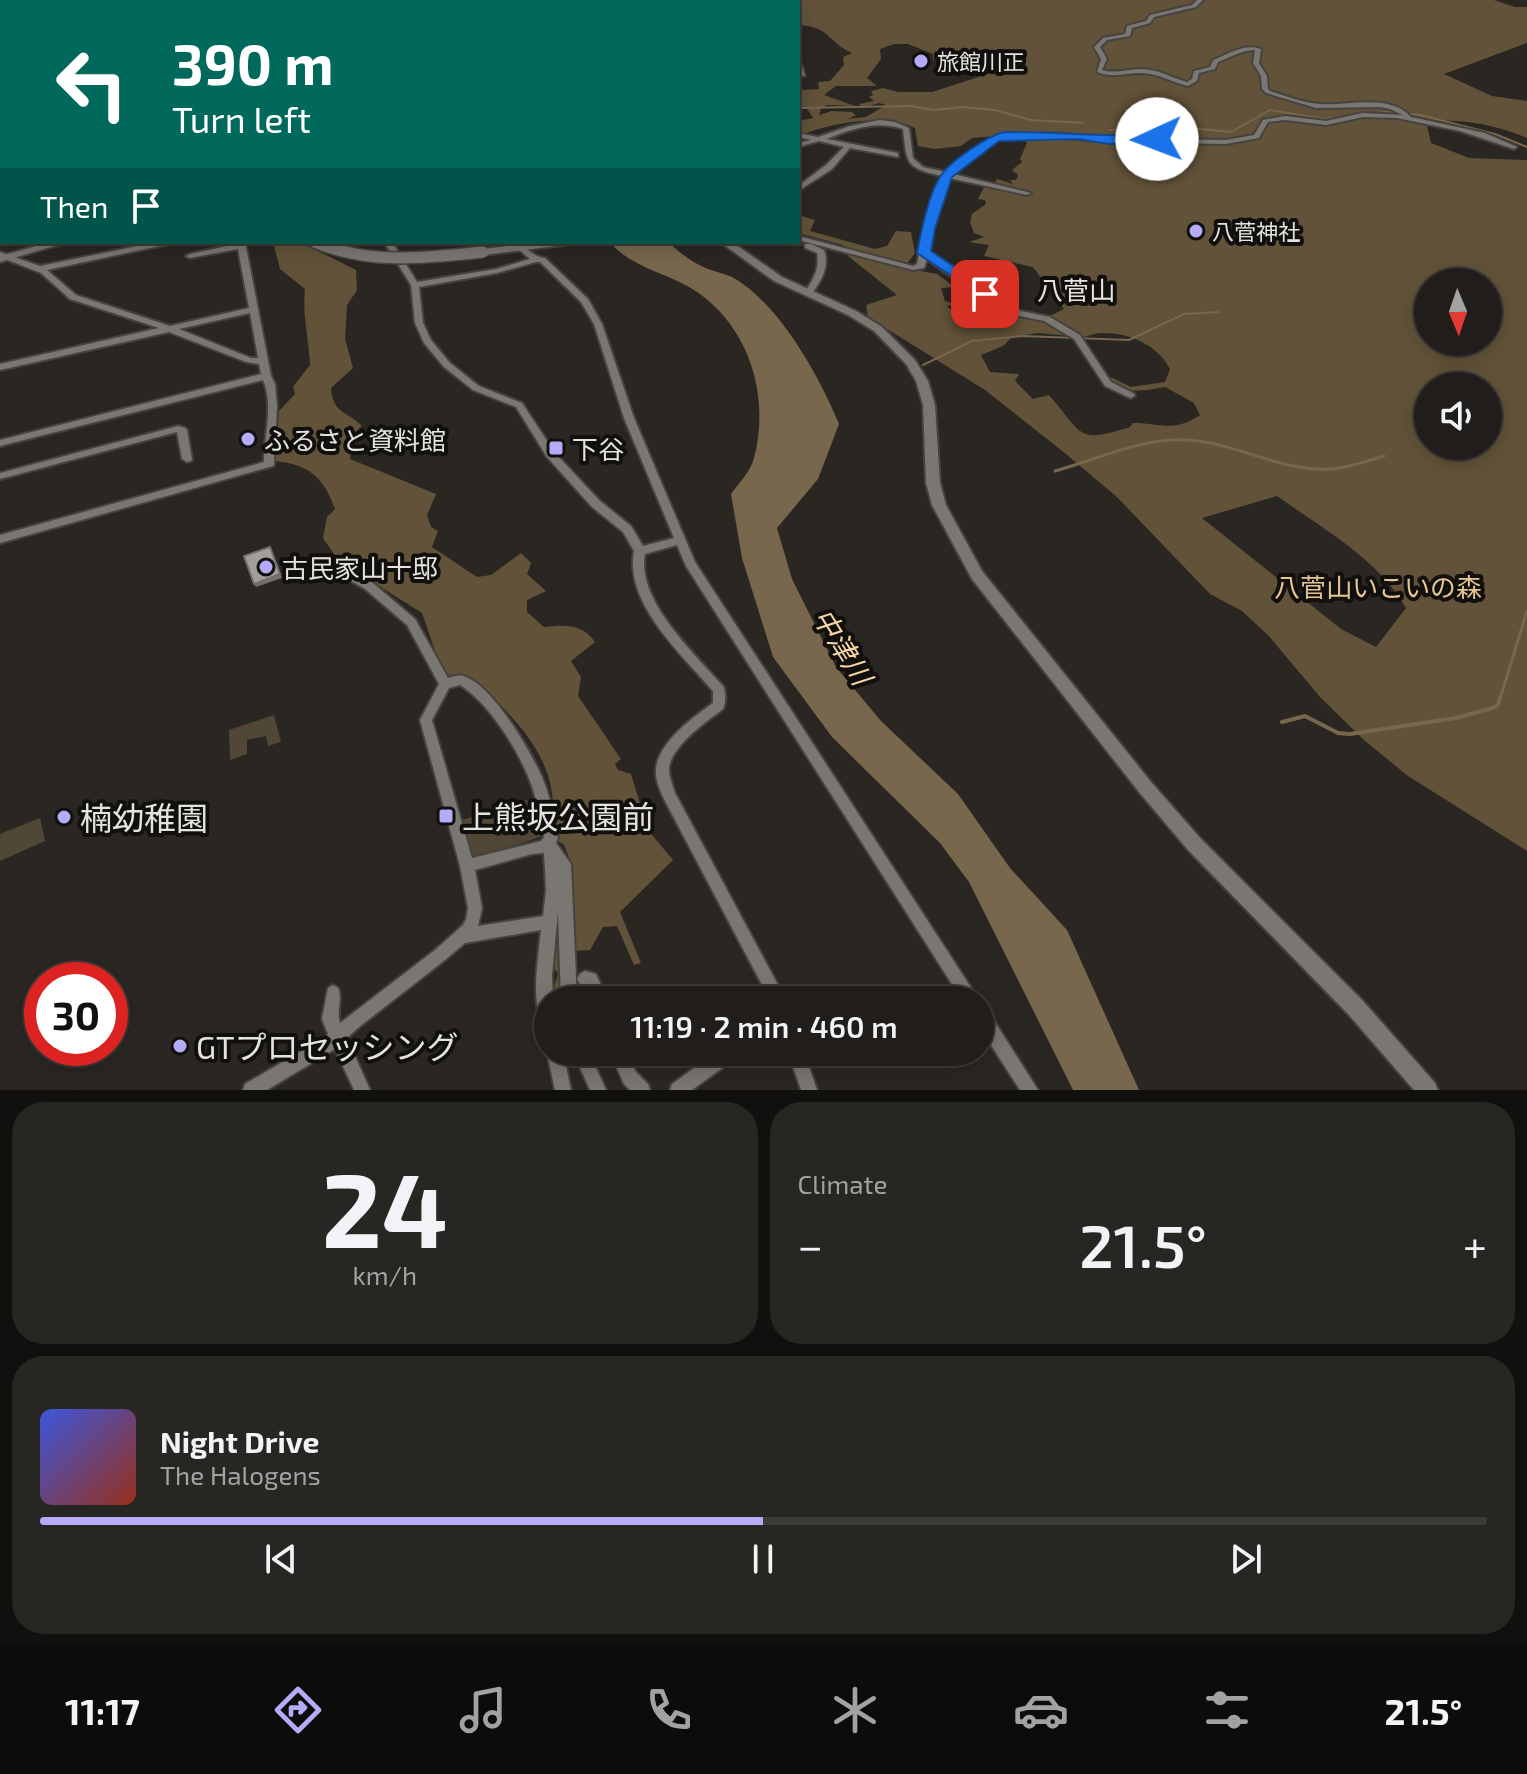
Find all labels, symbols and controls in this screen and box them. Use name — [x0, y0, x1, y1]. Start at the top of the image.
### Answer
text: 390 m — [172, 29, 334, 96]
icon: left — [40, 32, 144, 136]
place label: 旅館川正 — [937, 48, 1025, 74]
marker: 旅館川正 — [912, 52, 930, 70]
text: Turn left — [172, 97, 311, 140]
position arrow — [1115, 97, 1199, 181]
icon: arrive — [124, 184, 168, 228]
text: Then — [40, 188, 108, 224]
place label: 八菅神社 — [1212, 218, 1300, 244]
marker: 八菅神社 — [1187, 222, 1205, 240]
pin — [951, 260, 1019, 328]
north arrow — [1414, 268, 1502, 356]
map controls — [1414, 268, 1502, 460]
icon: arrive — [963, 272, 1007, 316]
district label: 八菅山 — [1037, 274, 1115, 305]
button: sound — [1414, 372, 1502, 460]
place label: ふるさと資料館 — [264, 424, 446, 455]
marker: ふるさと資料館 — [239, 430, 257, 448]
place label: 下谷 — [572, 433, 624, 464]
marker: 下谷 — [547, 439, 565, 457]
place label: 古民家山十邸 — [282, 552, 438, 583]
marker: 古民家山十邸 — [257, 558, 275, 576]
park label: 八菅山いこいの森 — [1274, 571, 1482, 602]
water label: 中津川 — [806, 601, 881, 693]
place label: 上熊坂公園前 — [462, 797, 654, 835]
place label: 楠幼稚園 — [80, 798, 208, 836]
marker: 上熊坂公園前 — [437, 807, 455, 825]
marker: 楠幼稚園 — [55, 808, 73, 826]
speed limit sign: 30 — [24, 962, 128, 1066]
text: 11:19 · 2 min · 460 m — [630, 1008, 898, 1044]
place label: GTプロセッシング — [196, 1027, 459, 1065]
marker: GTプロセッシング — [171, 1037, 189, 1055]
text: 24 — [321, 1144, 448, 1269]
text: Climate — [798, 1168, 887, 1199]
text: 21.5° — [1079, 1208, 1207, 1280]
text: − — [798, 1218, 823, 1271]
text: + — [1463, 1218, 1487, 1271]
text: km/h — [352, 1259, 417, 1290]
text: Night Drive — [160, 1423, 319, 1459]
text: The Halogens — [160, 1459, 321, 1490]
icon: previous — [259, 1537, 303, 1581]
icon: pause — [741, 1537, 785, 1581]
icon: next — [1224, 1537, 1268, 1581]
icon: directions — [270, 1682, 326, 1738]
icon: music — [455, 1682, 511, 1738]
icon: phone — [641, 1682, 697, 1738]
icon: climate — [827, 1682, 883, 1738]
icon: car — [1013, 1682, 1069, 1738]
icon: filters — [1199, 1682, 1255, 1738]
text: 11:17 — [65, 1689, 140, 1732]
text: 21.5° — [1385, 1689, 1462, 1732]

